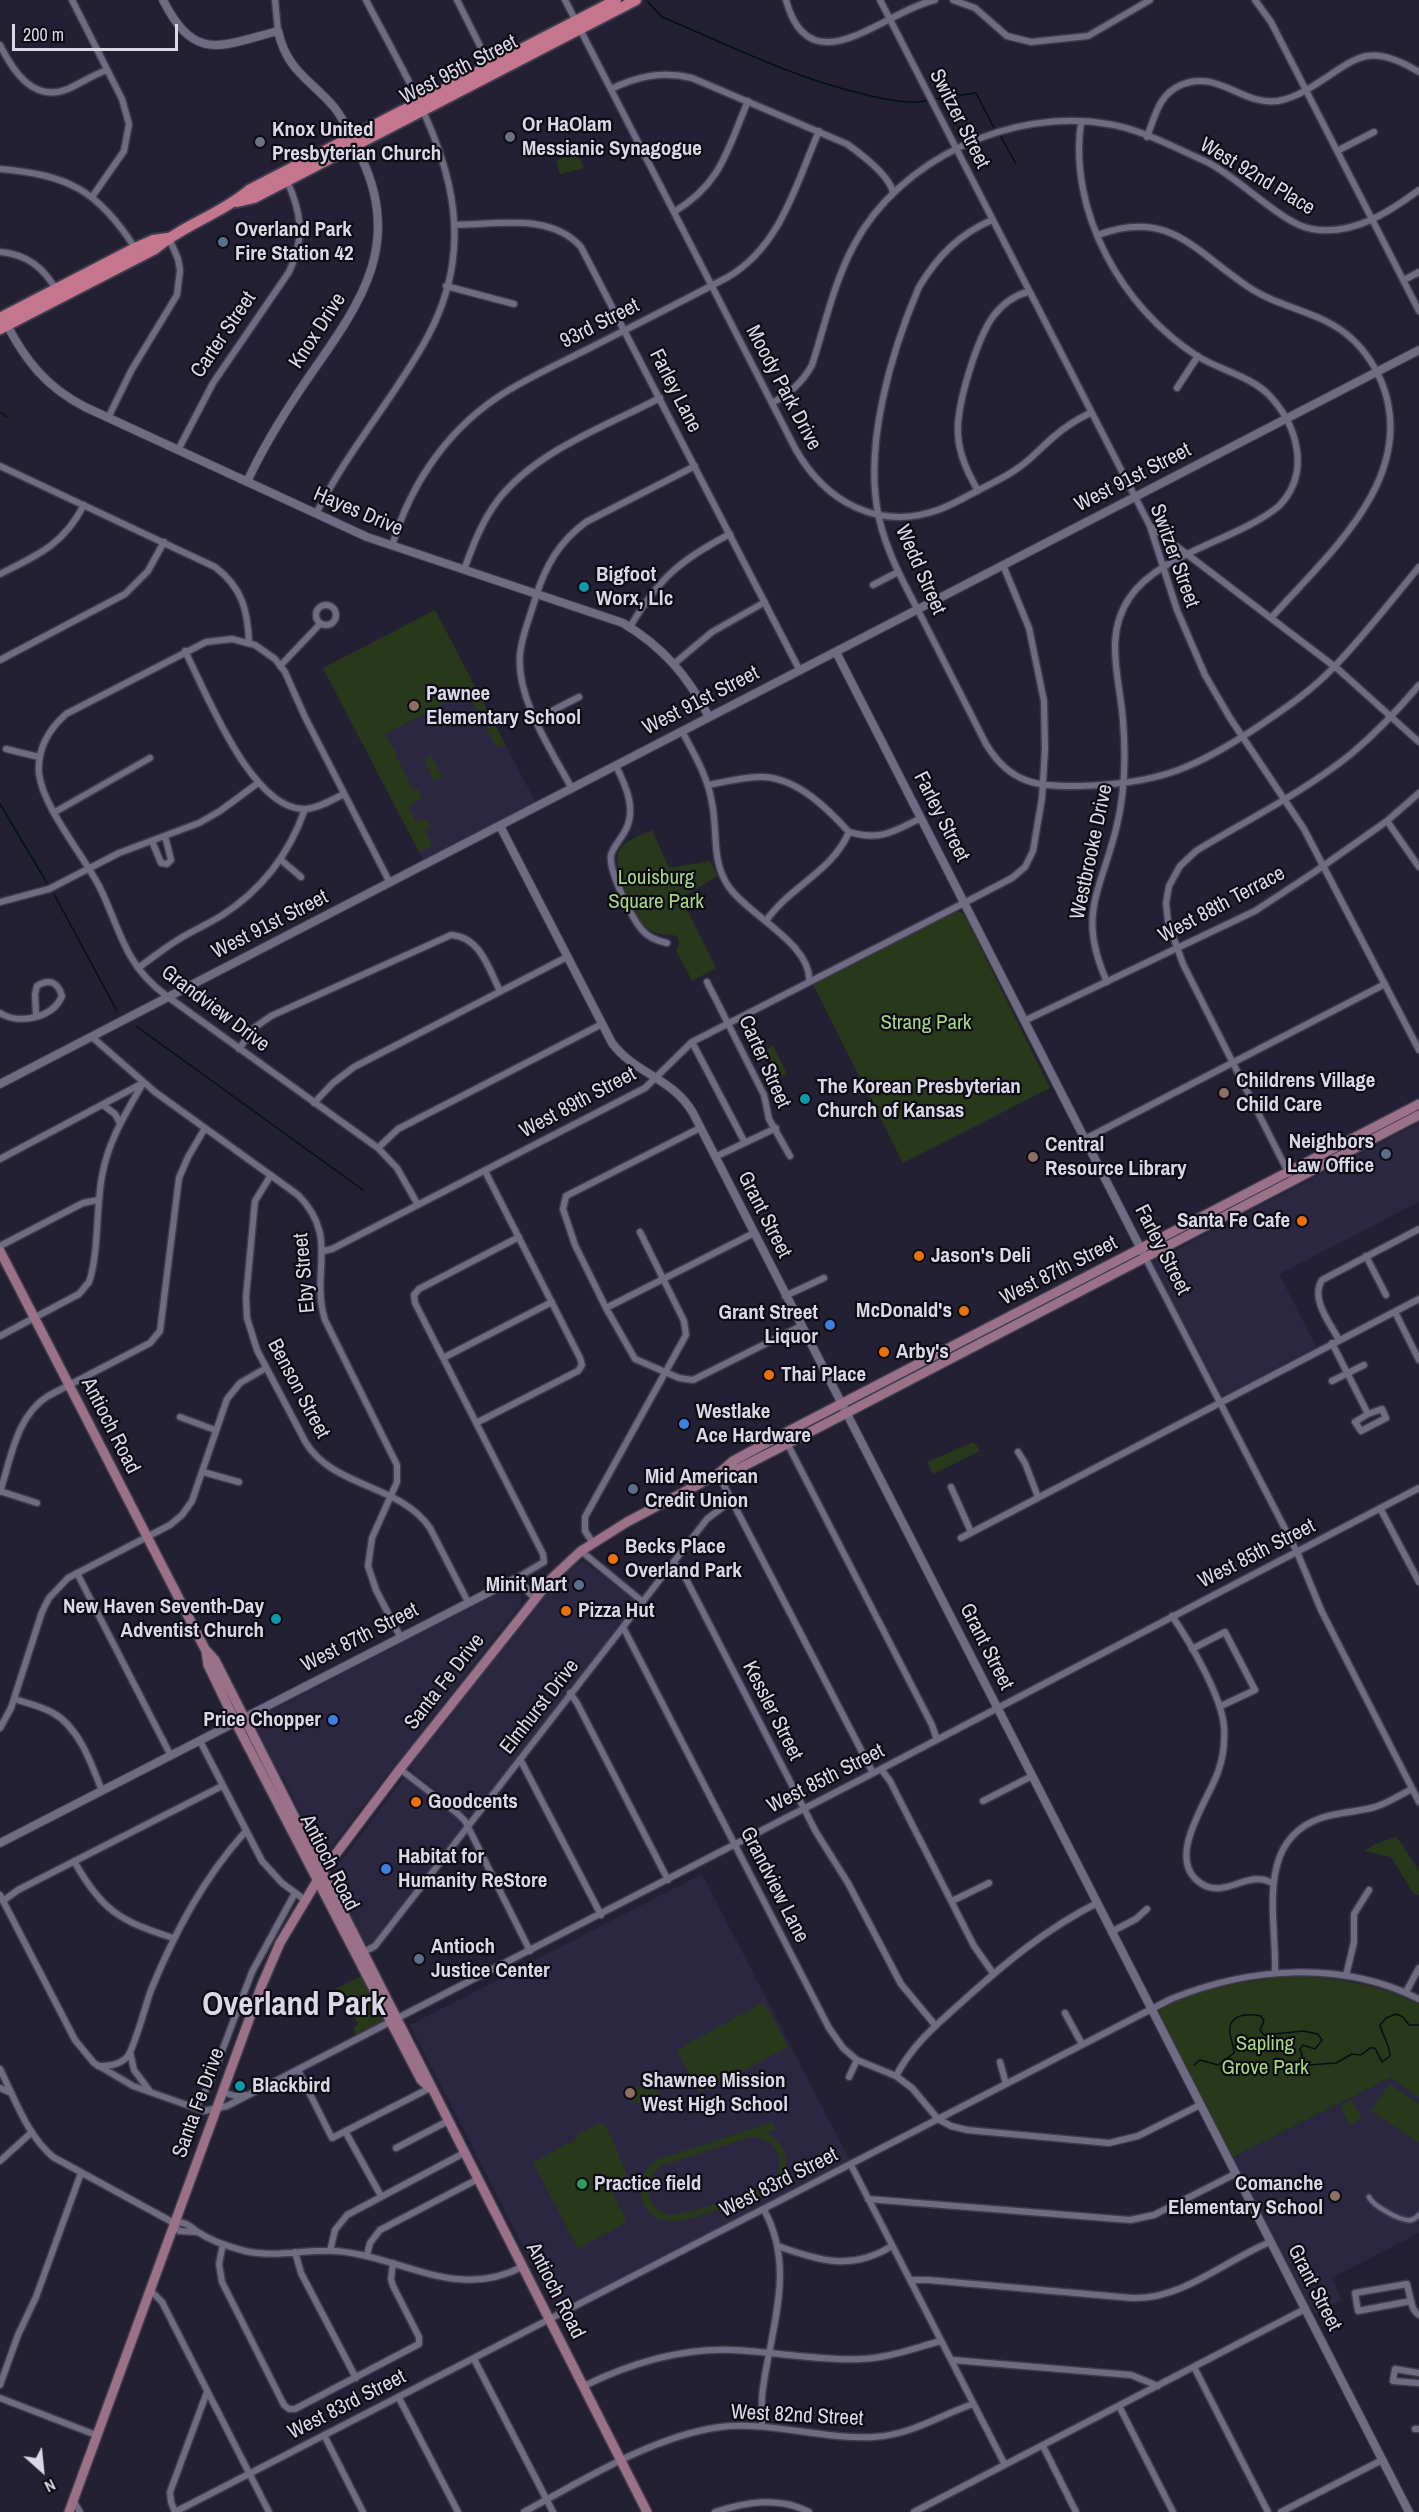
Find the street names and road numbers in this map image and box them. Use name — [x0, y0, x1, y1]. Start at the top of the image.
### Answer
street label: West 95th Street — [396, 30, 522, 110]
street label: Switzer Street — [923, 65, 995, 173]
street label: West 92nd Place — [1195, 133, 1319, 221]
street label: Carter Street — [186, 287, 262, 383]
street label: Knox Drive — [284, 288, 352, 374]
street label: 93rd Street — [556, 293, 644, 355]
street label: Moody Park Drive — [740, 321, 826, 455]
street label: Farley Lane — [643, 345, 707, 437]
street label: West 91st Street — [1071, 438, 1195, 518]
street label: Hayes Drive — [309, 482, 407, 542]
street label: Switzer Street — [1144, 501, 1204, 611]
street label: Wedd Street — [889, 521, 951, 619]
street label: West 91st Street — [639, 661, 763, 741]
street label: Farley Street — [908, 768, 974, 866]
street label: Westbrooke Drive — [1065, 782, 1119, 922]
street label: West 88th Terrace — [1155, 861, 1289, 949]
street label: West 91st Street — [208, 885, 332, 965]
street label: Grandview Drive — [156, 960, 274, 1058]
street label: Carter Street — [732, 1012, 796, 1112]
street label: West 89th Street — [516, 1062, 640, 1144]
street label: Grant Street — [731, 1167, 797, 1263]
street label: Farley Street — [1129, 1201, 1195, 1299]
street label: West 87th Street — [996, 1231, 1122, 1311]
street label: Eby Street — [289, 1232, 321, 1314]
street label: Benson Street — [261, 1335, 335, 1443]
street label: Antioch Road — [75, 1374, 145, 1478]
street label: West 85th Street — [1194, 1514, 1320, 1594]
street label: West 87th Street — [297, 1598, 423, 1678]
street label: Grant Street — [953, 1599, 1019, 1695]
street label: Santa Fe Drive — [400, 1629, 490, 1735]
street label: Elmhurst Drive — [495, 1654, 585, 1760]
street label: Kessler Street — [736, 1657, 808, 1765]
street label: West 85th Street — [763, 1739, 889, 1819]
street label: Antioch Road — [294, 1811, 364, 1915]
street label: Grandview Lane — [734, 1823, 814, 1947]
street label: Santa Fe Drive — [167, 2045, 231, 2161]
street label: West 83rd Street — [716, 2143, 842, 2223]
street label: Antioch Road — [520, 2239, 590, 2343]
street label: Grant Street — [1281, 2240, 1347, 2336]
street label: West 83rd Street — [284, 2365, 410, 2445]
street label: West 82nd Street — [730, 2400, 864, 2432]

